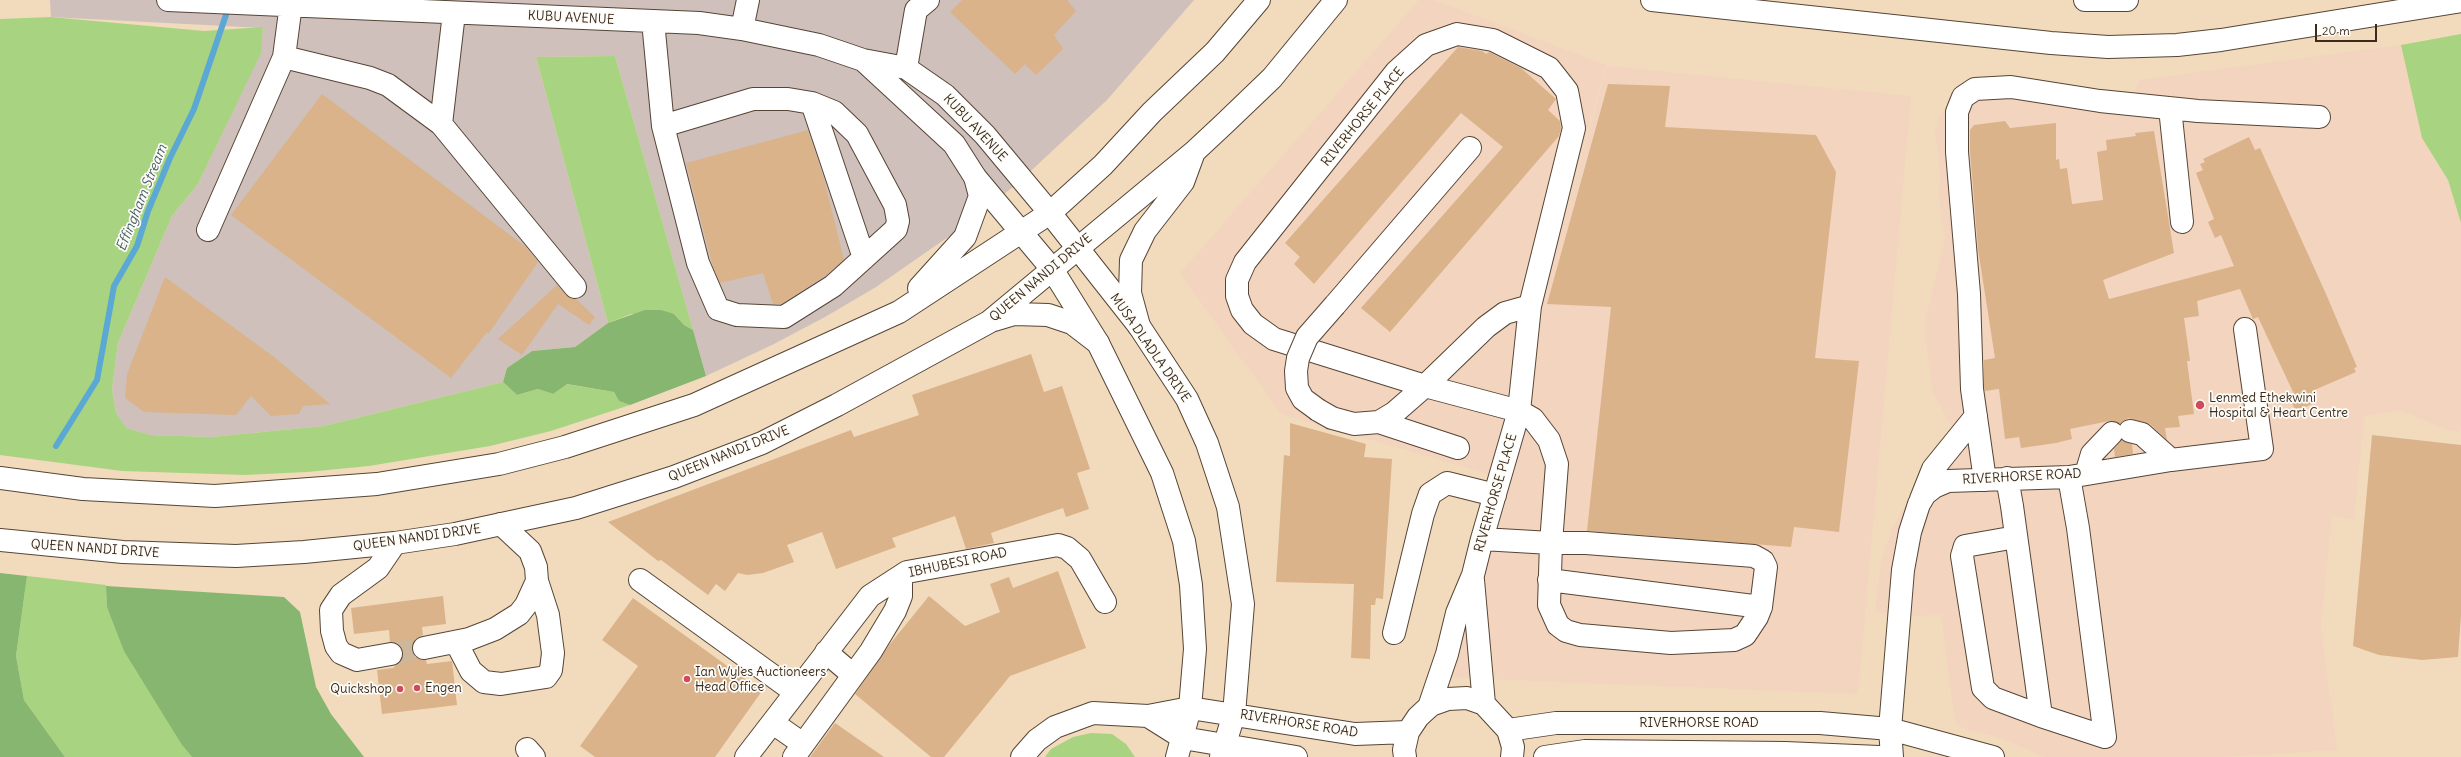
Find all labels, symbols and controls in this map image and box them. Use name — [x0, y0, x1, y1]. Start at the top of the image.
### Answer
street label: KUBU AVENUE — [527, 8, 615, 28]
scale bar — [2317, 16, 2379, 42]
text: 20 m — [2322, 23, 2350, 38]
street label: RIVERHORSE PLACE — [1318, 64, 1408, 170]
street label: KUBU AVENUE — [940, 91, 1010, 165]
water label: Effingham Stream — [113, 142, 171, 254]
street label: QUEEN NANDI DRIVE — [987, 231, 1095, 325]
street label: MUSA DLADLA DRIVE — [1107, 291, 1193, 405]
place label: Lenmed Ethekwini Hospital & Heart Centre — [2209, 390, 2348, 421]
marker: Lenmed Ethekwini Hospital & Heart Centre — [2194, 399, 2206, 411]
street label: QUEEN NANDI DRIVE — [666, 423, 792, 485]
street label: RIVERHORSE PLACE — [1472, 432, 1520, 554]
street label: RIVERHORSE ROAD — [1962, 466, 2082, 488]
street label: QUEEN NANDI DRIVE — [352, 521, 482, 555]
street label: QUEEN NANDI DRIVE — [30, 537, 160, 561]
street label: IBHUBESI ROAD — [907, 545, 1009, 581]
place label: Ian Wyles Auctioneers Head Office — [695, 664, 826, 695]
marker: Ian Wyles Auctioneers Head Office — [682, 674, 692, 684]
place label: Engen — [425, 680, 462, 696]
place label: Quickshop — [330, 681, 392, 697]
marker: Engen — [412, 683, 422, 693]
marker: Quickshop — [395, 684, 405, 694]
street label: RIVERHORSE ROAD — [1239, 707, 1359, 741]
street label: RIVERHORSE ROAD — [1639, 715, 1759, 731]

